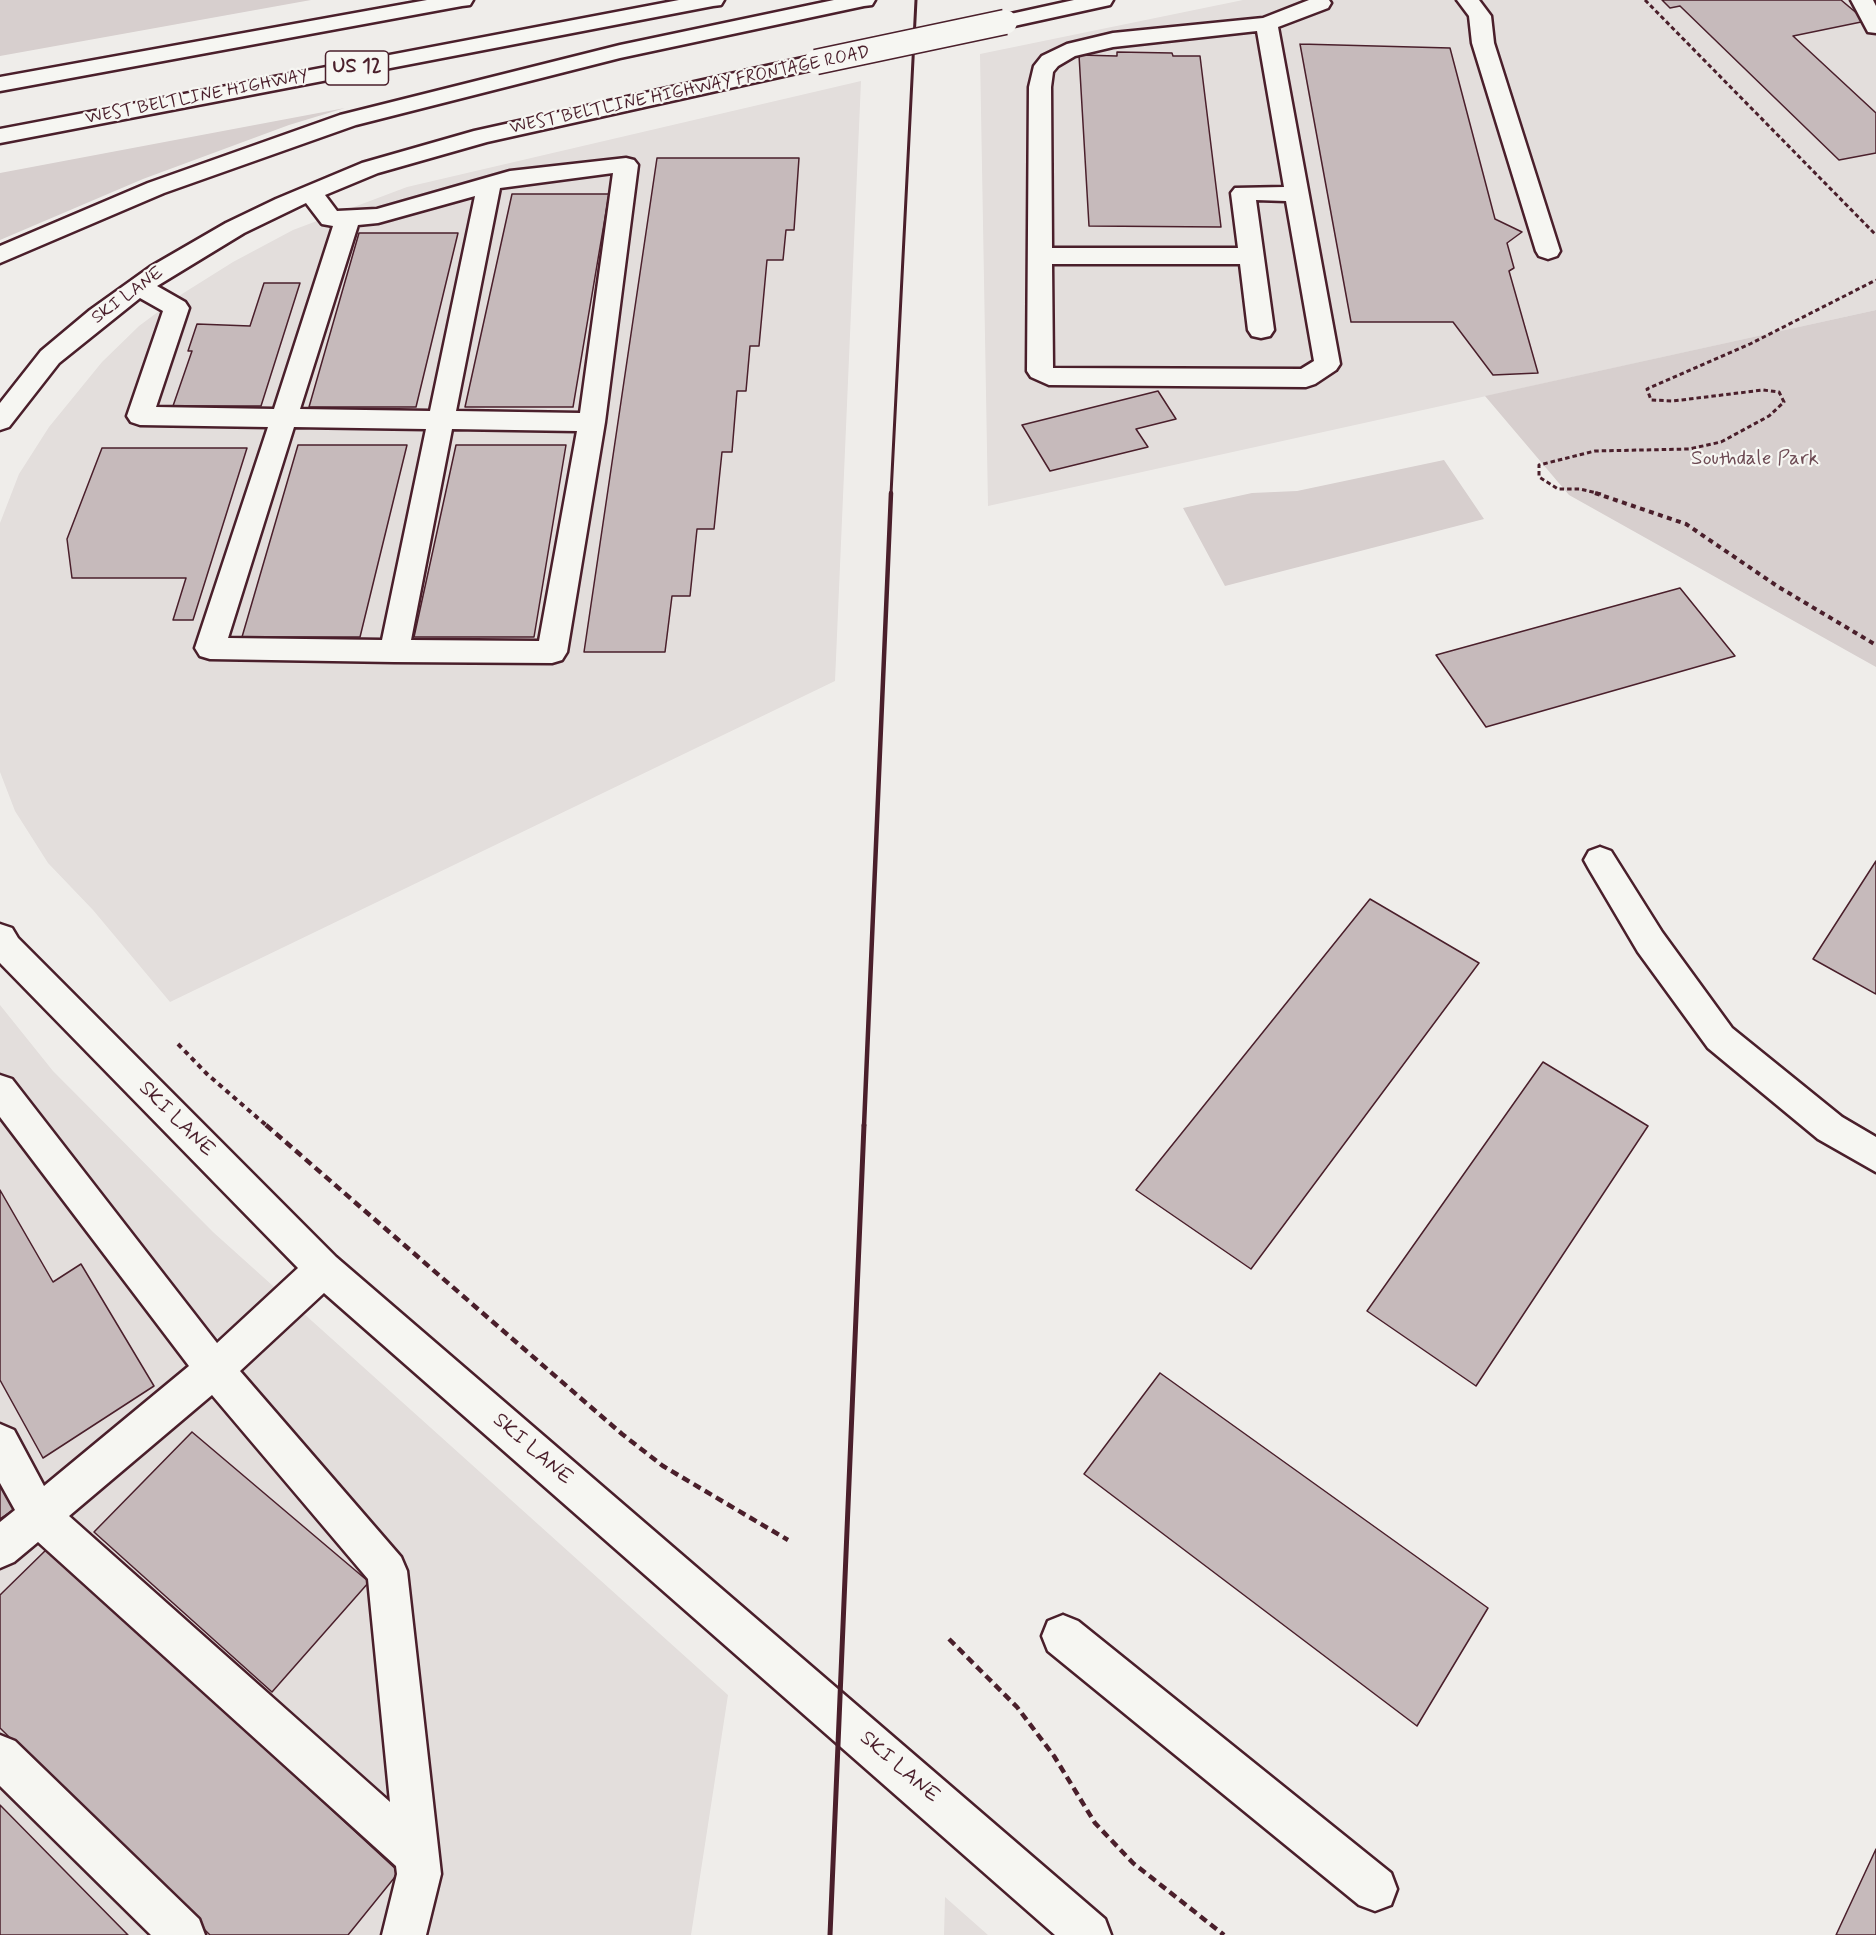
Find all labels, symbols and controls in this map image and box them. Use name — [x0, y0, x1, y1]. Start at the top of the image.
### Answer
street label: WEST BELTLINE HIGHWAY FRONTAGE ROAD — [508, 42, 872, 140]
road number: US 12 — [326, 51, 388, 85]
street label: WEST BELTLINE HIGHWAY — [84, 66, 310, 130]
street label: SKI LANE — [88, 263, 168, 329]
park label: Southdale Park — [1691, 447, 1819, 473]
street label: SKI LANE — [133, 1077, 219, 1163]
street label: SKI LANE — [487, 1408, 577, 1492]
street label: SKI LANE — [854, 1726, 944, 1810]

